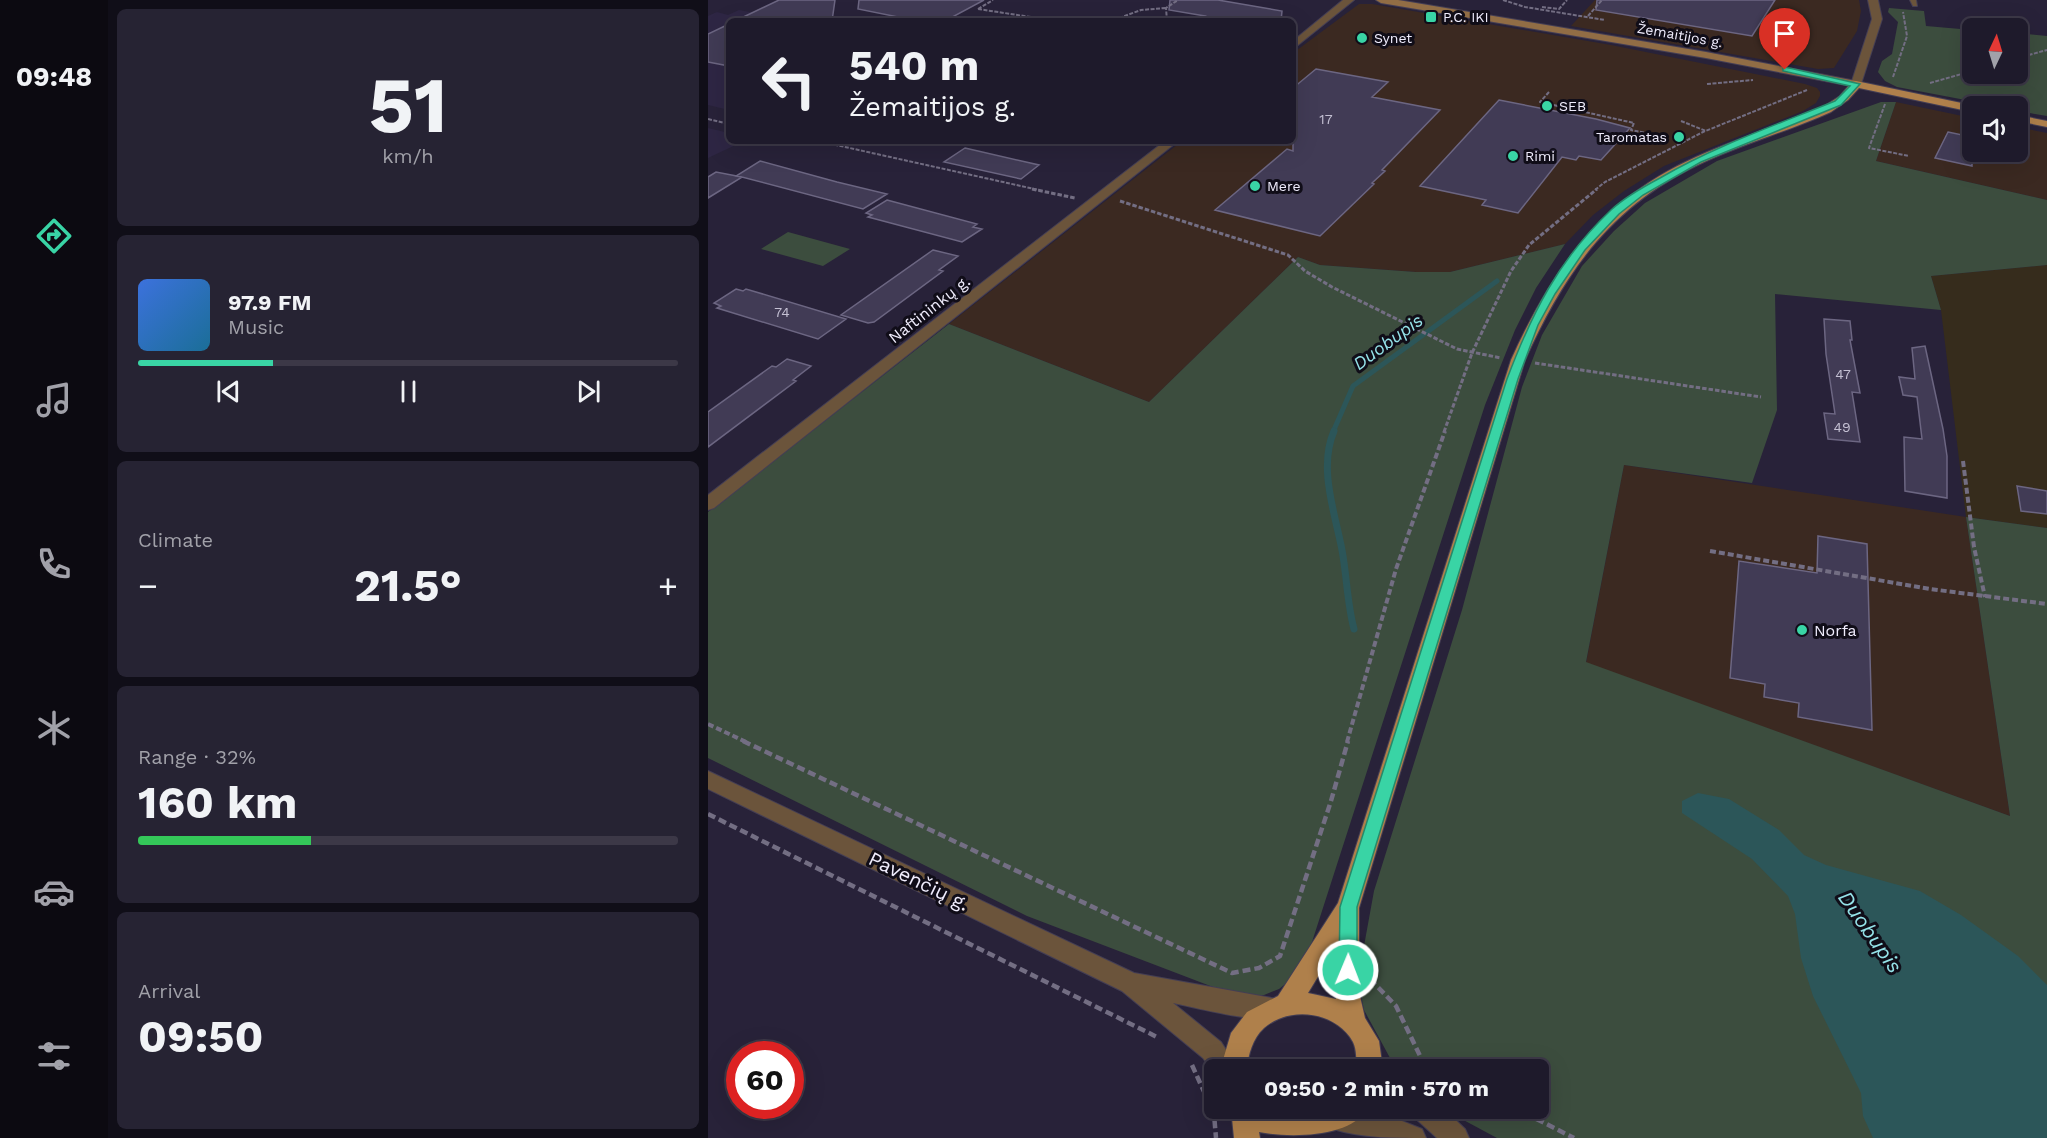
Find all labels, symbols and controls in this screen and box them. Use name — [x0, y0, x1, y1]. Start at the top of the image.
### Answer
pin — [1759, 8, 1810, 70]
place label: P.C. IKI — [1443, 9, 1489, 25]
marker: P.C. IKI — [1424, 10, 1438, 24]
icon: arrive — [1768, 17, 1801, 50]
north arrow — [1962, 18, 2028, 84]
map controls — [1962, 18, 2028, 162]
street label: Žemaitijos g. — [1636, 20, 1724, 50]
place label: Synet — [1374, 30, 1412, 46]
marker: Synet — [1355, 31, 1369, 45]
text: 540 m — [849, 41, 979, 90]
icon: left — [750, 42, 828, 120]
text: 51 — [368, 59, 448, 151]
text: 09:48 — [16, 61, 92, 93]
text: Žemaitijos g. — [849, 91, 1016, 123]
button: sound — [1962, 96, 2028, 162]
place label: SEB — [1559, 98, 1586, 114]
marker: SEB — [1540, 99, 1554, 113]
house number: 17 — [1319, 111, 1333, 127]
place label: Taromatas — [1596, 129, 1667, 145]
marker: Taromatas — [1672, 130, 1686, 144]
text: km/h — [382, 144, 434, 168]
place label: Rimi — [1525, 148, 1555, 164]
marker: Rimi — [1506, 149, 1520, 163]
place label: Mere — [1267, 178, 1301, 194]
marker: Mere — [1248, 179, 1262, 193]
icon: directions — [33, 215, 75, 257]
street label: Naftininkų g. — [885, 272, 974, 347]
text: 97.9 FM — [228, 290, 311, 315]
house number: 74 — [774, 304, 790, 320]
water label: Duobupis — [1349, 309, 1427, 374]
text: Music — [228, 315, 284, 339]
house number: 47 — [1835, 366, 1851, 382]
icon: previous — [212, 375, 245, 408]
icon: pause — [392, 375, 425, 408]
icon: next — [572, 375, 605, 408]
icon: music — [33, 379, 75, 421]
house number: 49 — [1833, 419, 1851, 435]
text: Climate — [138, 528, 213, 552]
icon: phone — [33, 543, 75, 585]
text: 21.5° — [354, 559, 462, 612]
text: − — [138, 566, 158, 605]
text: + — [658, 566, 678, 605]
place label: Norfa — [1814, 621, 1857, 640]
marker: Norfa — [1795, 623, 1809, 637]
icon: climate — [33, 707, 75, 749]
text: Range · 32% — [138, 745, 256, 769]
text: 160 km — [138, 776, 297, 829]
street label: Pavenčių g. — [865, 846, 973, 916]
icon: car — [33, 871, 75, 913]
water label: Duobupis — [1833, 886, 1908, 978]
position arrow — [1316, 938, 1380, 1002]
text: Arrival — [138, 979, 200, 1003]
text: 09:50 — [138, 1010, 264, 1063]
icon: filters — [33, 1035, 75, 1077]
speed limit sign: 60 — [726, 1041, 804, 1119]
text: 09:50 · 2 min · 570 m — [1264, 1076, 1489, 1101]

